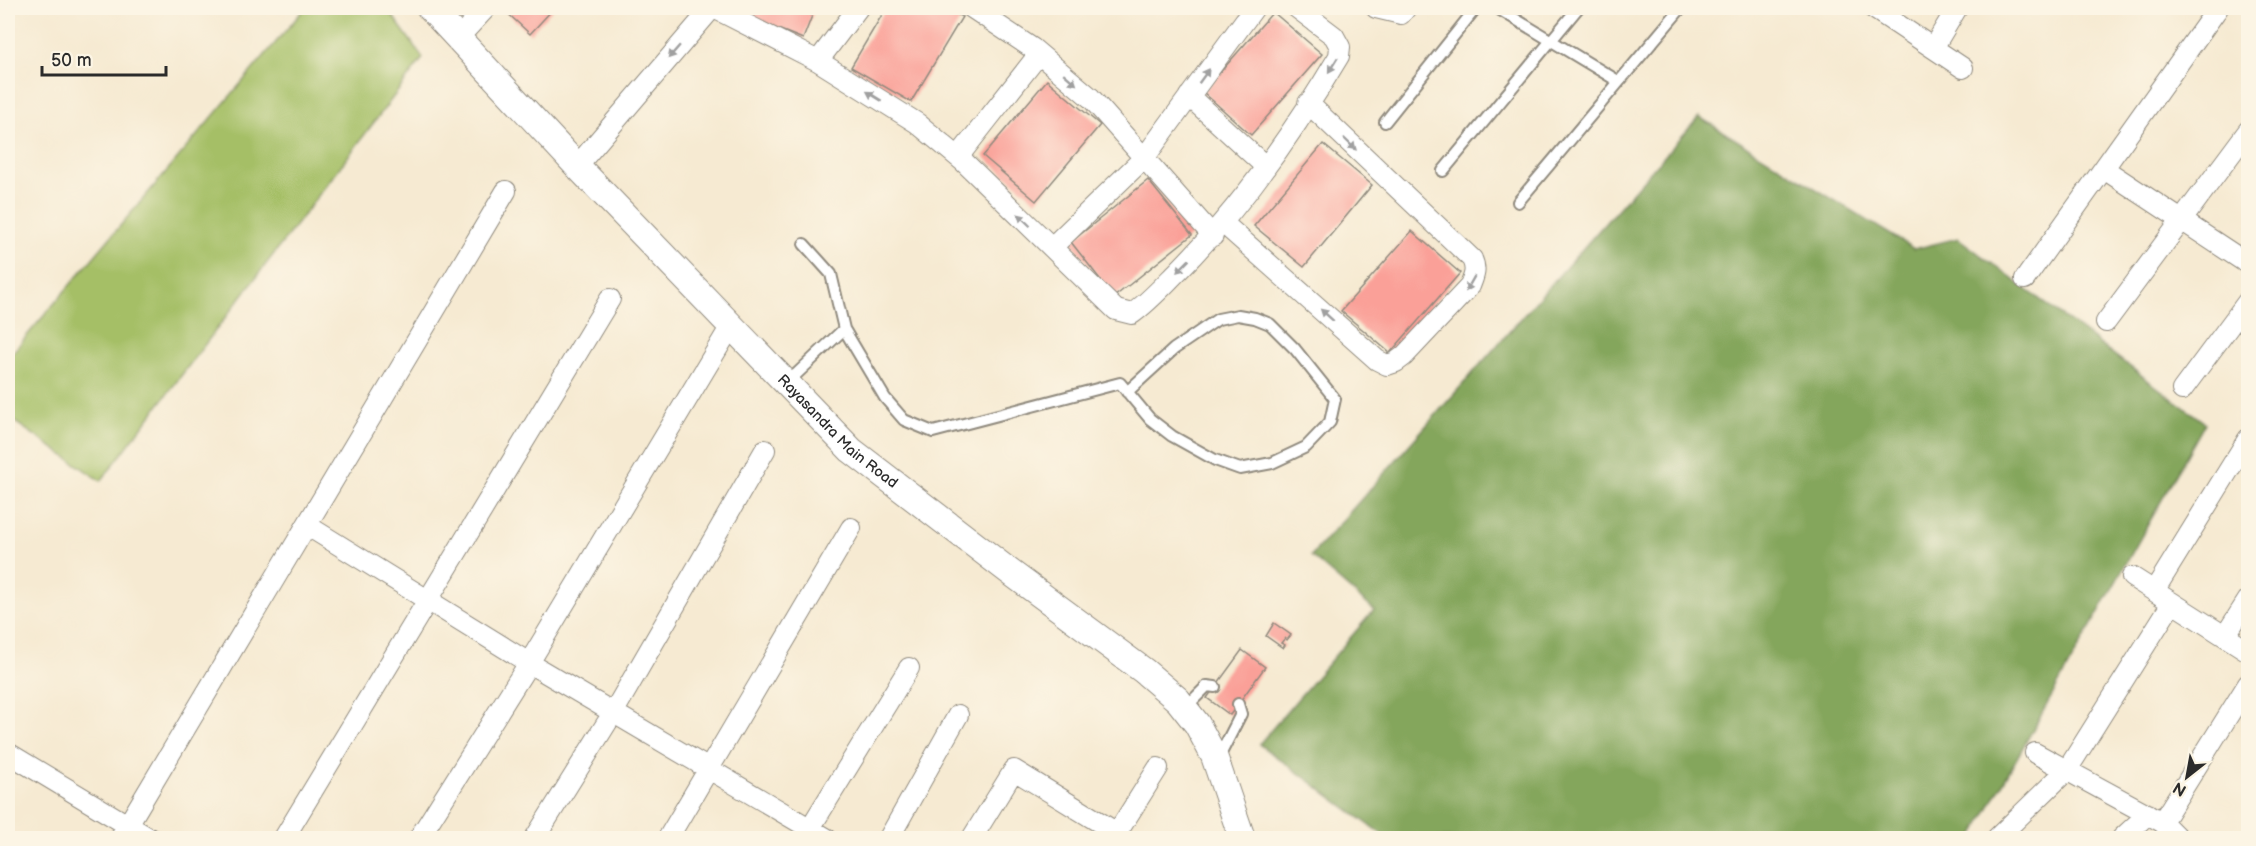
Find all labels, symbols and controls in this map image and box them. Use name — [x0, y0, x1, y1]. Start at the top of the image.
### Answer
scale bar — [42, 39, 166, 77]
one-way arrow — [668, 44, 681, 59]
text: 50 m — [51, 50, 92, 71]
one-way arrow — [1328, 57, 1339, 73]
one-way arrow — [1198, 68, 1210, 84]
one-way arrow — [1062, 72, 1077, 85]
one-way arrow — [866, 91, 882, 102]
one-way arrow — [1343, 137, 1358, 151]
one-way arrow — [1017, 213, 1031, 227]
one-way arrow — [1177, 258, 1191, 272]
one-way arrow — [1464, 276, 1475, 292]
one-way arrow — [1320, 309, 1335, 322]
street label: Rayasandra Main Road — [773, 371, 902, 493]
north arrow — [2157, 747, 2217, 807]
text: N — [2170, 777, 2190, 800]

